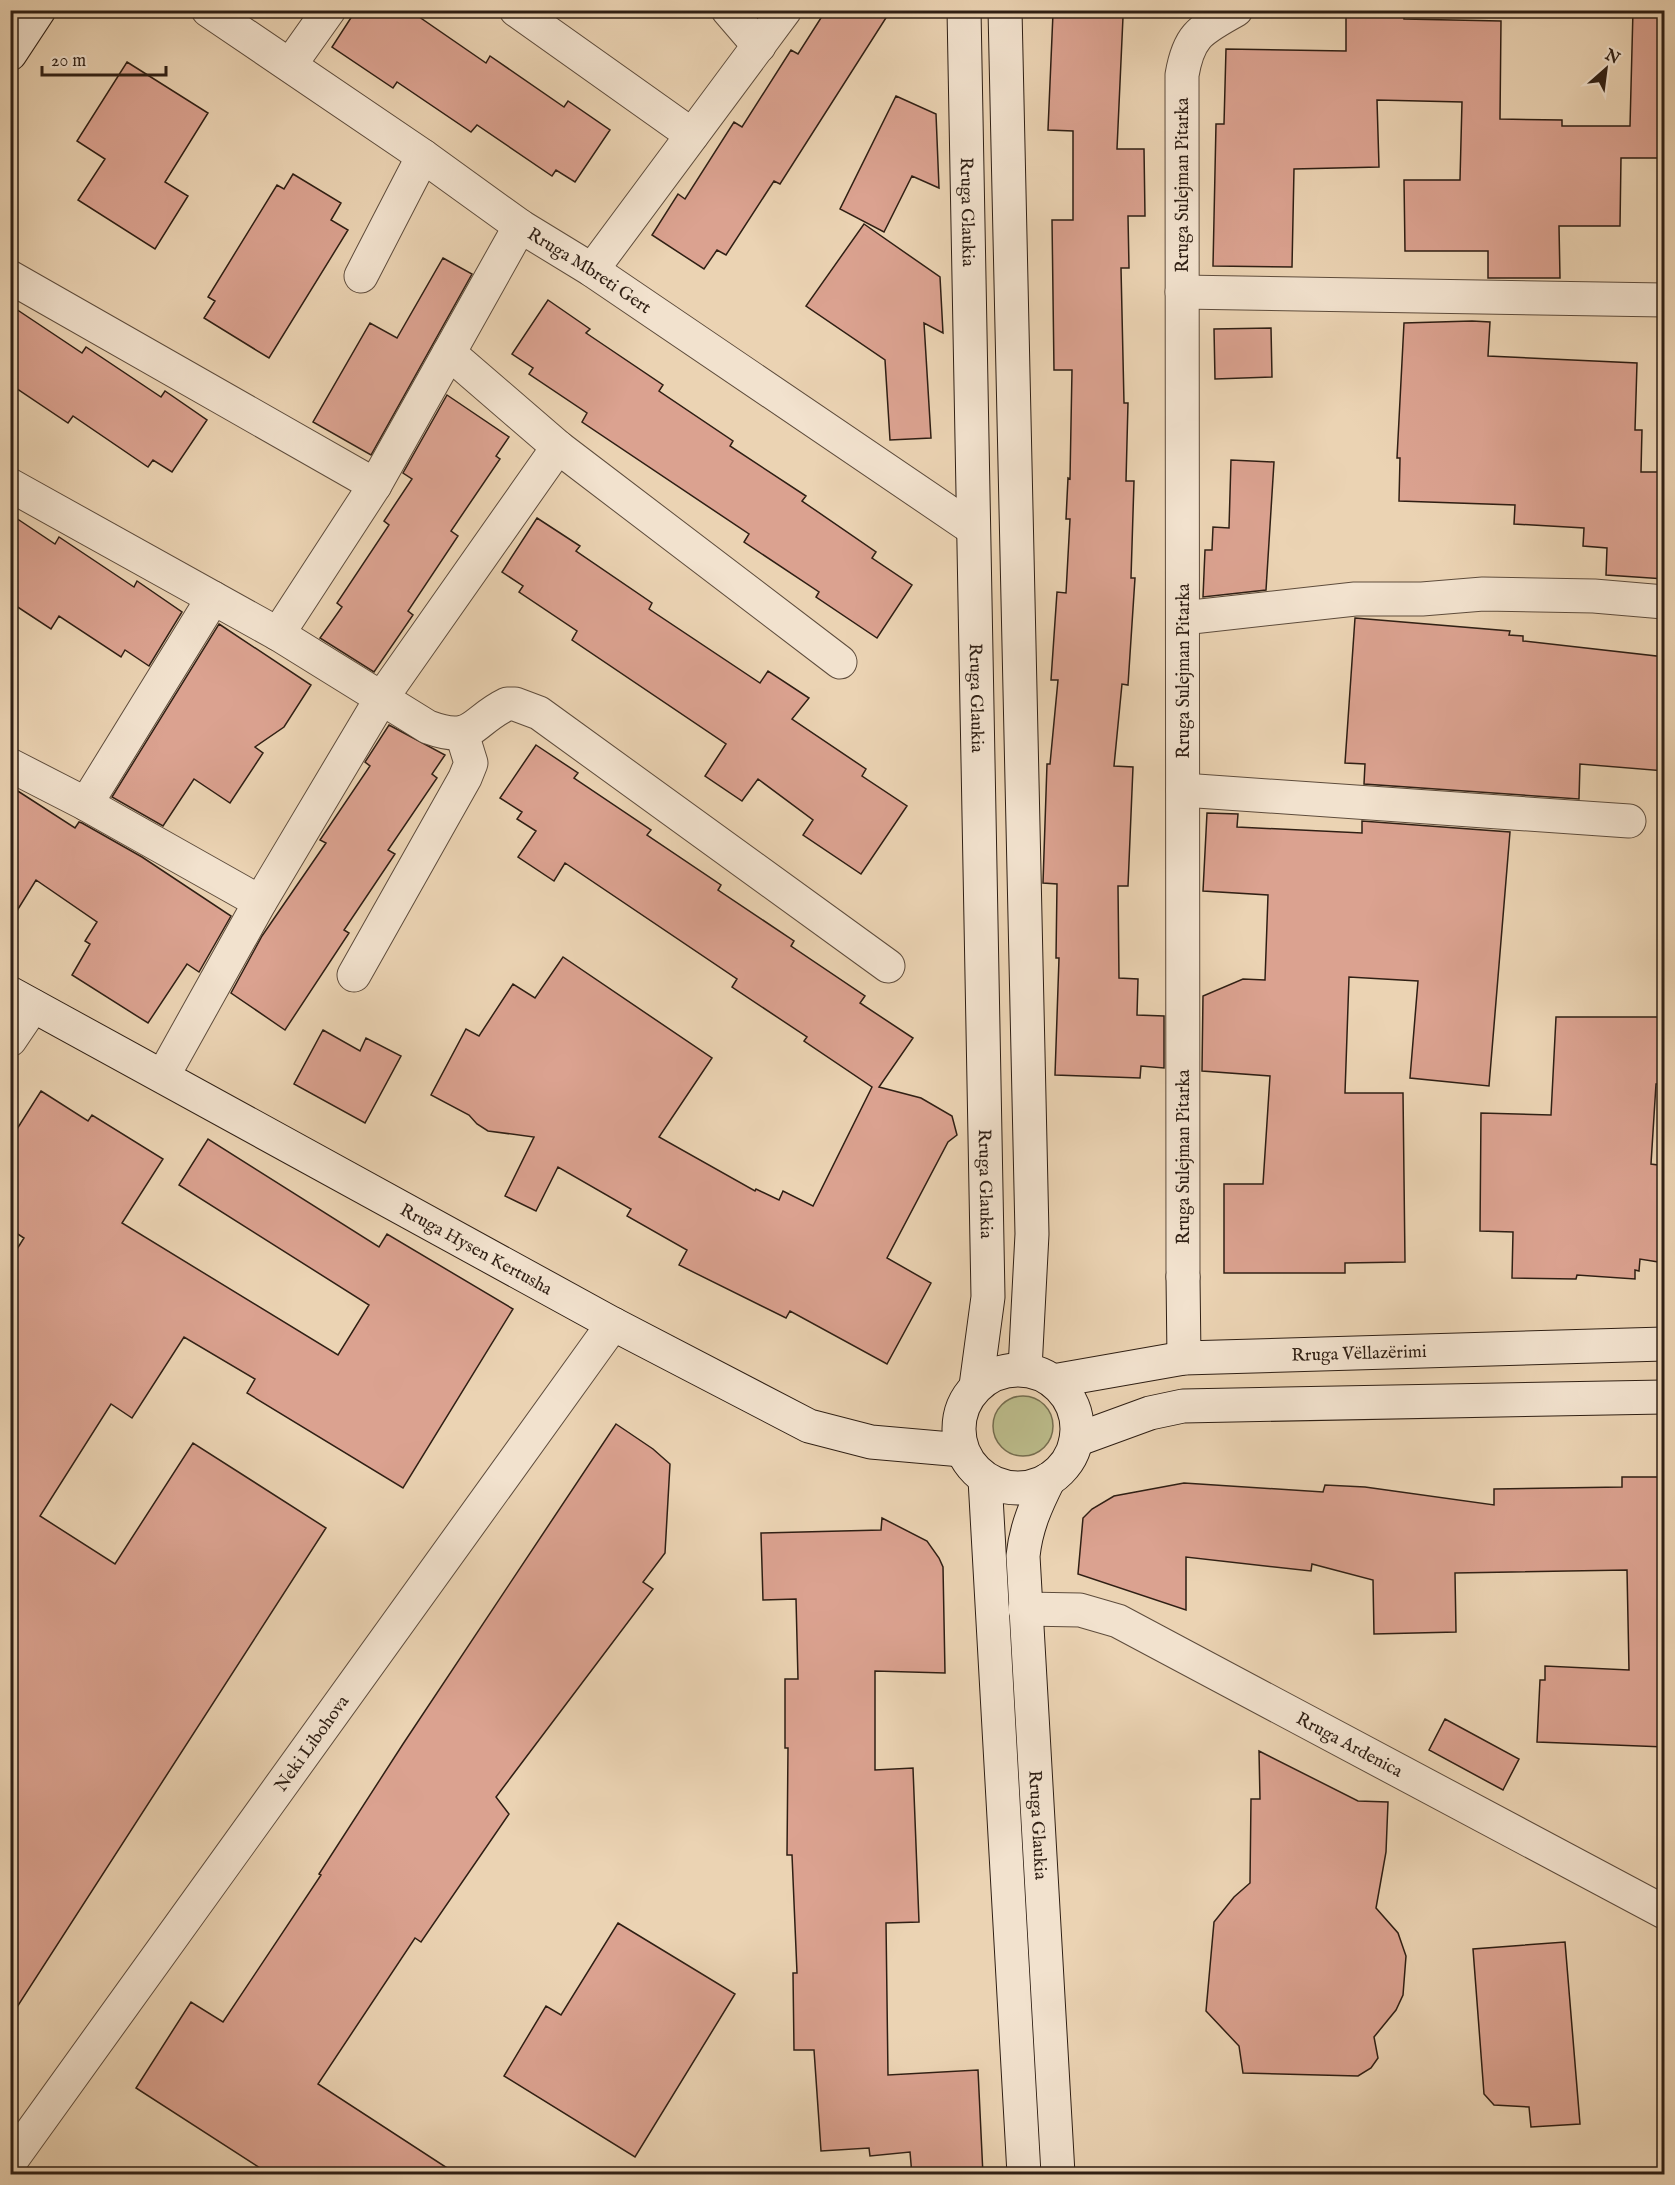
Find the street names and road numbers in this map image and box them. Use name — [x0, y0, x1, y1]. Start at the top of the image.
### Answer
street label: Rruga Sulejman Pitarka — [1172, 97, 1195, 273]
street label: Rruga Glaukia — [954, 157, 979, 267]
street label: Rruga Mbreti Gert — [523, 223, 655, 320]
street label: Rruga Sulejman Pitarka — [1173, 583, 1196, 759]
street label: Rruga Glaukia — [963, 643, 988, 753]
street label: Rruga Sulejman Pitarka — [1173, 1069, 1196, 1245]
street label: Rruga Glaukia — [972, 1129, 997, 1239]
street label: Rruga Hysen Kertusha — [395, 1199, 556, 1301]
street label: Rruga Vëllazërimi — [1291, 1341, 1427, 1368]
street label: Neki Libohova — [270, 1691, 355, 1797]
street label: Rruga Ardenica — [1292, 1708, 1406, 1784]
street label: Rruga Glaukia — [1022, 1770, 1051, 1881]

